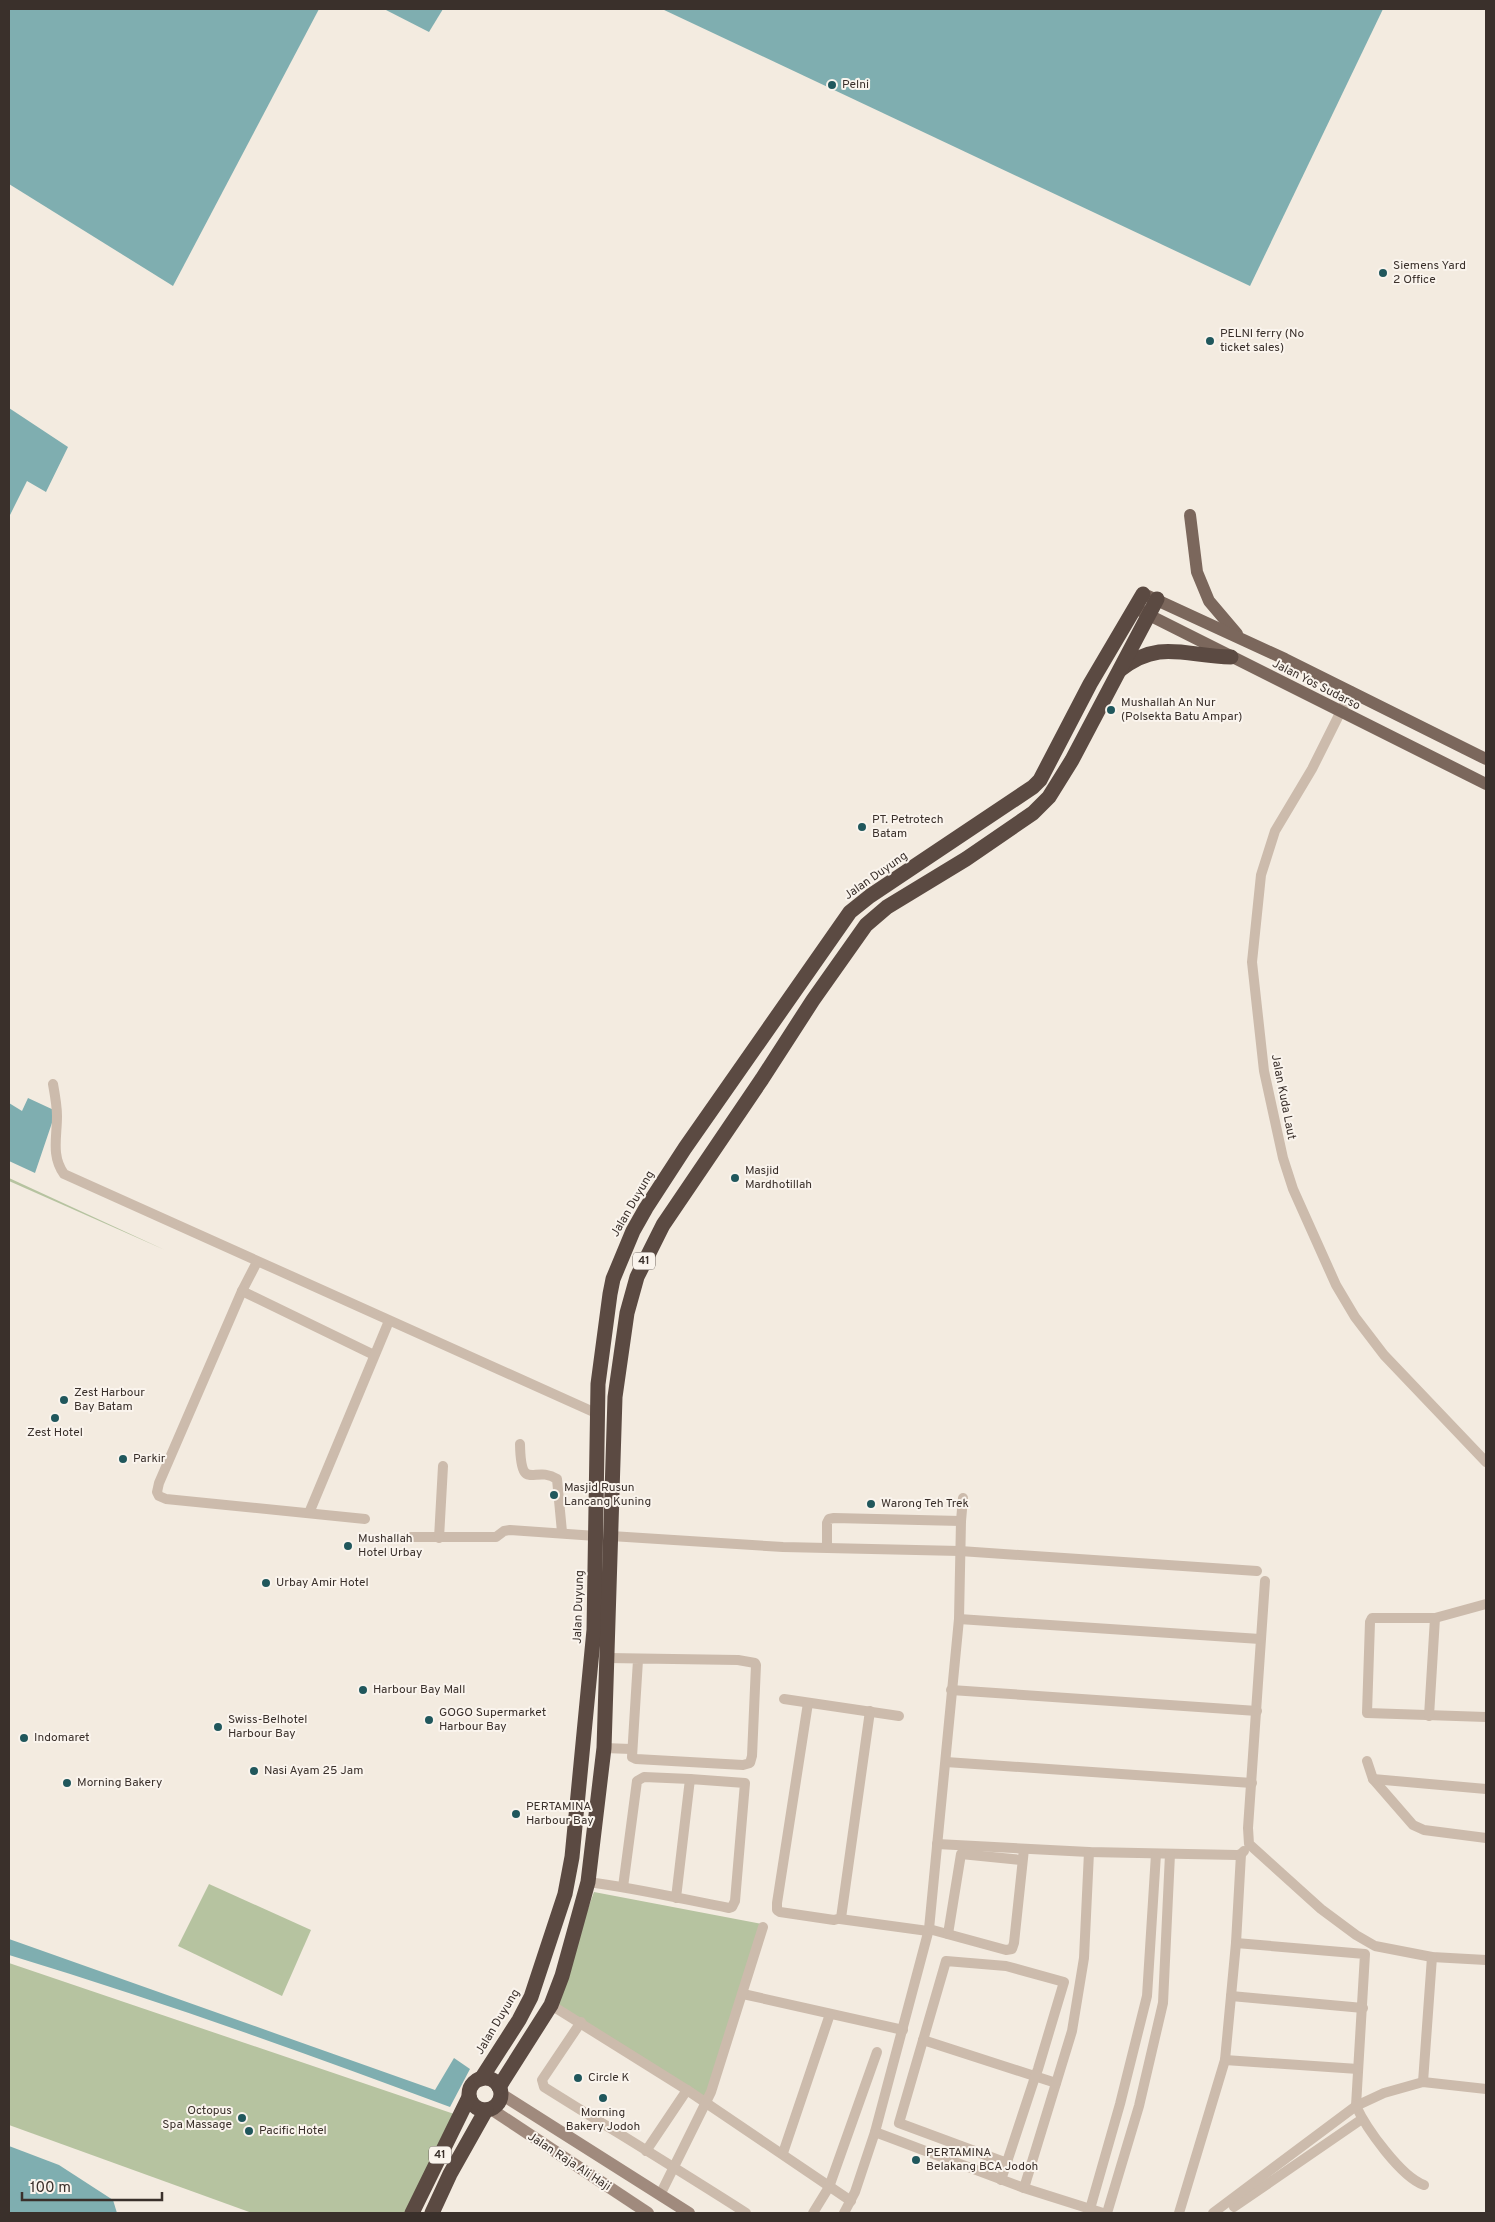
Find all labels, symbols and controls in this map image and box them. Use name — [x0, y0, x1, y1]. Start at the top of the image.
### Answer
place label: Pelni — [842, 77, 869, 93]
marker: Pelni — [826, 79, 838, 91]
place label: Siemens Yard 2 Office — [1393, 258, 1466, 288]
marker: Siemens Yard 2 Office — [1377, 267, 1389, 279]
place label: PELNI ferry (No ticket sales) — [1220, 326, 1305, 356]
marker: PELNI ferry (No ticket sales) — [1204, 335, 1216, 347]
street label: Jalan Yos Sudarso — [1269, 656, 1363, 714]
place label: Mushallah An Nur (Polsekta Batu Ampar) — [1121, 695, 1242, 725]
marker: Mushallah An Nur (Polsekta Batu Ampar) — [1105, 704, 1117, 716]
place label: PT. Petrotech Batam — [872, 812, 944, 842]
marker: PT. Petrotech Batam — [856, 821, 868, 833]
street label: Jalan Duyung — [841, 848, 911, 904]
street label: Jalan Kuda Laut — [1267, 1053, 1299, 1141]
place label: Masjid Mardhotillah — [745, 1163, 812, 1193]
street label: Jalan Duyung — [608, 1168, 658, 1240]
marker: Masjid Mardhotillah — [729, 1172, 741, 1184]
road number: 41 — [633, 1252, 655, 1270]
place label: Zest Harbour Bay Batam — [74, 1385, 145, 1415]
marker: Zest Harbour Bay Batam — [58, 1394, 70, 1406]
marker: Zest Hotel — [49, 1412, 61, 1424]
place label: Zest Hotel — [27, 1425, 83, 1441]
place label: Parkir — [133, 1451, 166, 1467]
marker: Parkir — [117, 1453, 129, 1465]
place label: Masjid Rusun Lancang Kuning — [564, 1480, 651, 1510]
marker: Masjid Rusun Lancang Kuning — [548, 1489, 560, 1501]
place label: Warong Teh Trek — [881, 1496, 969, 1512]
marker: Warong Teh Trek — [865, 1498, 877, 1510]
place label: Mushallah Hotel Urbay — [358, 1531, 422, 1561]
marker: Mushallah Hotel Urbay — [342, 1540, 354, 1552]
street label: Jalan Duyung — [570, 1570, 588, 1644]
place label: Urbay Amir Hotel — [276, 1575, 369, 1591]
marker: Urbay Amir Hotel — [260, 1577, 272, 1589]
place label: Harbour Bay Mall — [373, 1682, 465, 1698]
marker: Harbour Bay Mall — [357, 1684, 369, 1696]
place label: GOGO Supermarket Harbour Bay — [439, 1705, 546, 1735]
place label: Swiss-Belhotel Harbour Bay — [228, 1712, 307, 1742]
marker: GOGO Supermarket Harbour Bay — [423, 1714, 435, 1726]
marker: Swiss-Belhotel Harbour Bay — [212, 1721, 224, 1733]
place label: Indomaret — [34, 1730, 90, 1746]
marker: Indomaret — [18, 1732, 30, 1744]
place label: Nasi Ayam 25 Jam — [264, 1763, 363, 1779]
marker: Nasi Ayam 25 Jam — [248, 1765, 260, 1777]
place label: Morning Bakery — [77, 1775, 162, 1791]
marker: Morning Bakery — [61, 1777, 73, 1789]
place label: PERTAMINA Harbour Bay — [526, 1799, 594, 1829]
marker: PERTAMINA Harbour Bay — [510, 1808, 522, 1820]
street label: Jalan Duyung — [472, 1986, 524, 2058]
place label: Circle K — [588, 2070, 630, 2086]
marker: Circle K — [572, 2072, 584, 2084]
marker: Morning Bakery Jodoh — [597, 2092, 609, 2104]
place label: Octopus Spa Massage — [162, 2103, 232, 2133]
place label: Morning Bakery Jodoh — [566, 2105, 640, 2135]
marker: Octopus Spa Massage — [236, 2112, 248, 2124]
place label: Pacific Hotel — [259, 2123, 327, 2139]
marker: Pacific Hotel — [243, 2125, 255, 2137]
street label: Jalan Raja Ali Haji — [524, 2129, 614, 2195]
place label: PERTAMINA Belakang BCA Jodoh — [926, 2145, 1038, 2175]
road number: 41 — [429, 2146, 451, 2164]
marker: PERTAMINA Belakang BCA Jodoh — [910, 2154, 922, 2166]
scale bar — [22, 2170, 162, 2202]
text: 100 m — [30, 2179, 71, 2198]

